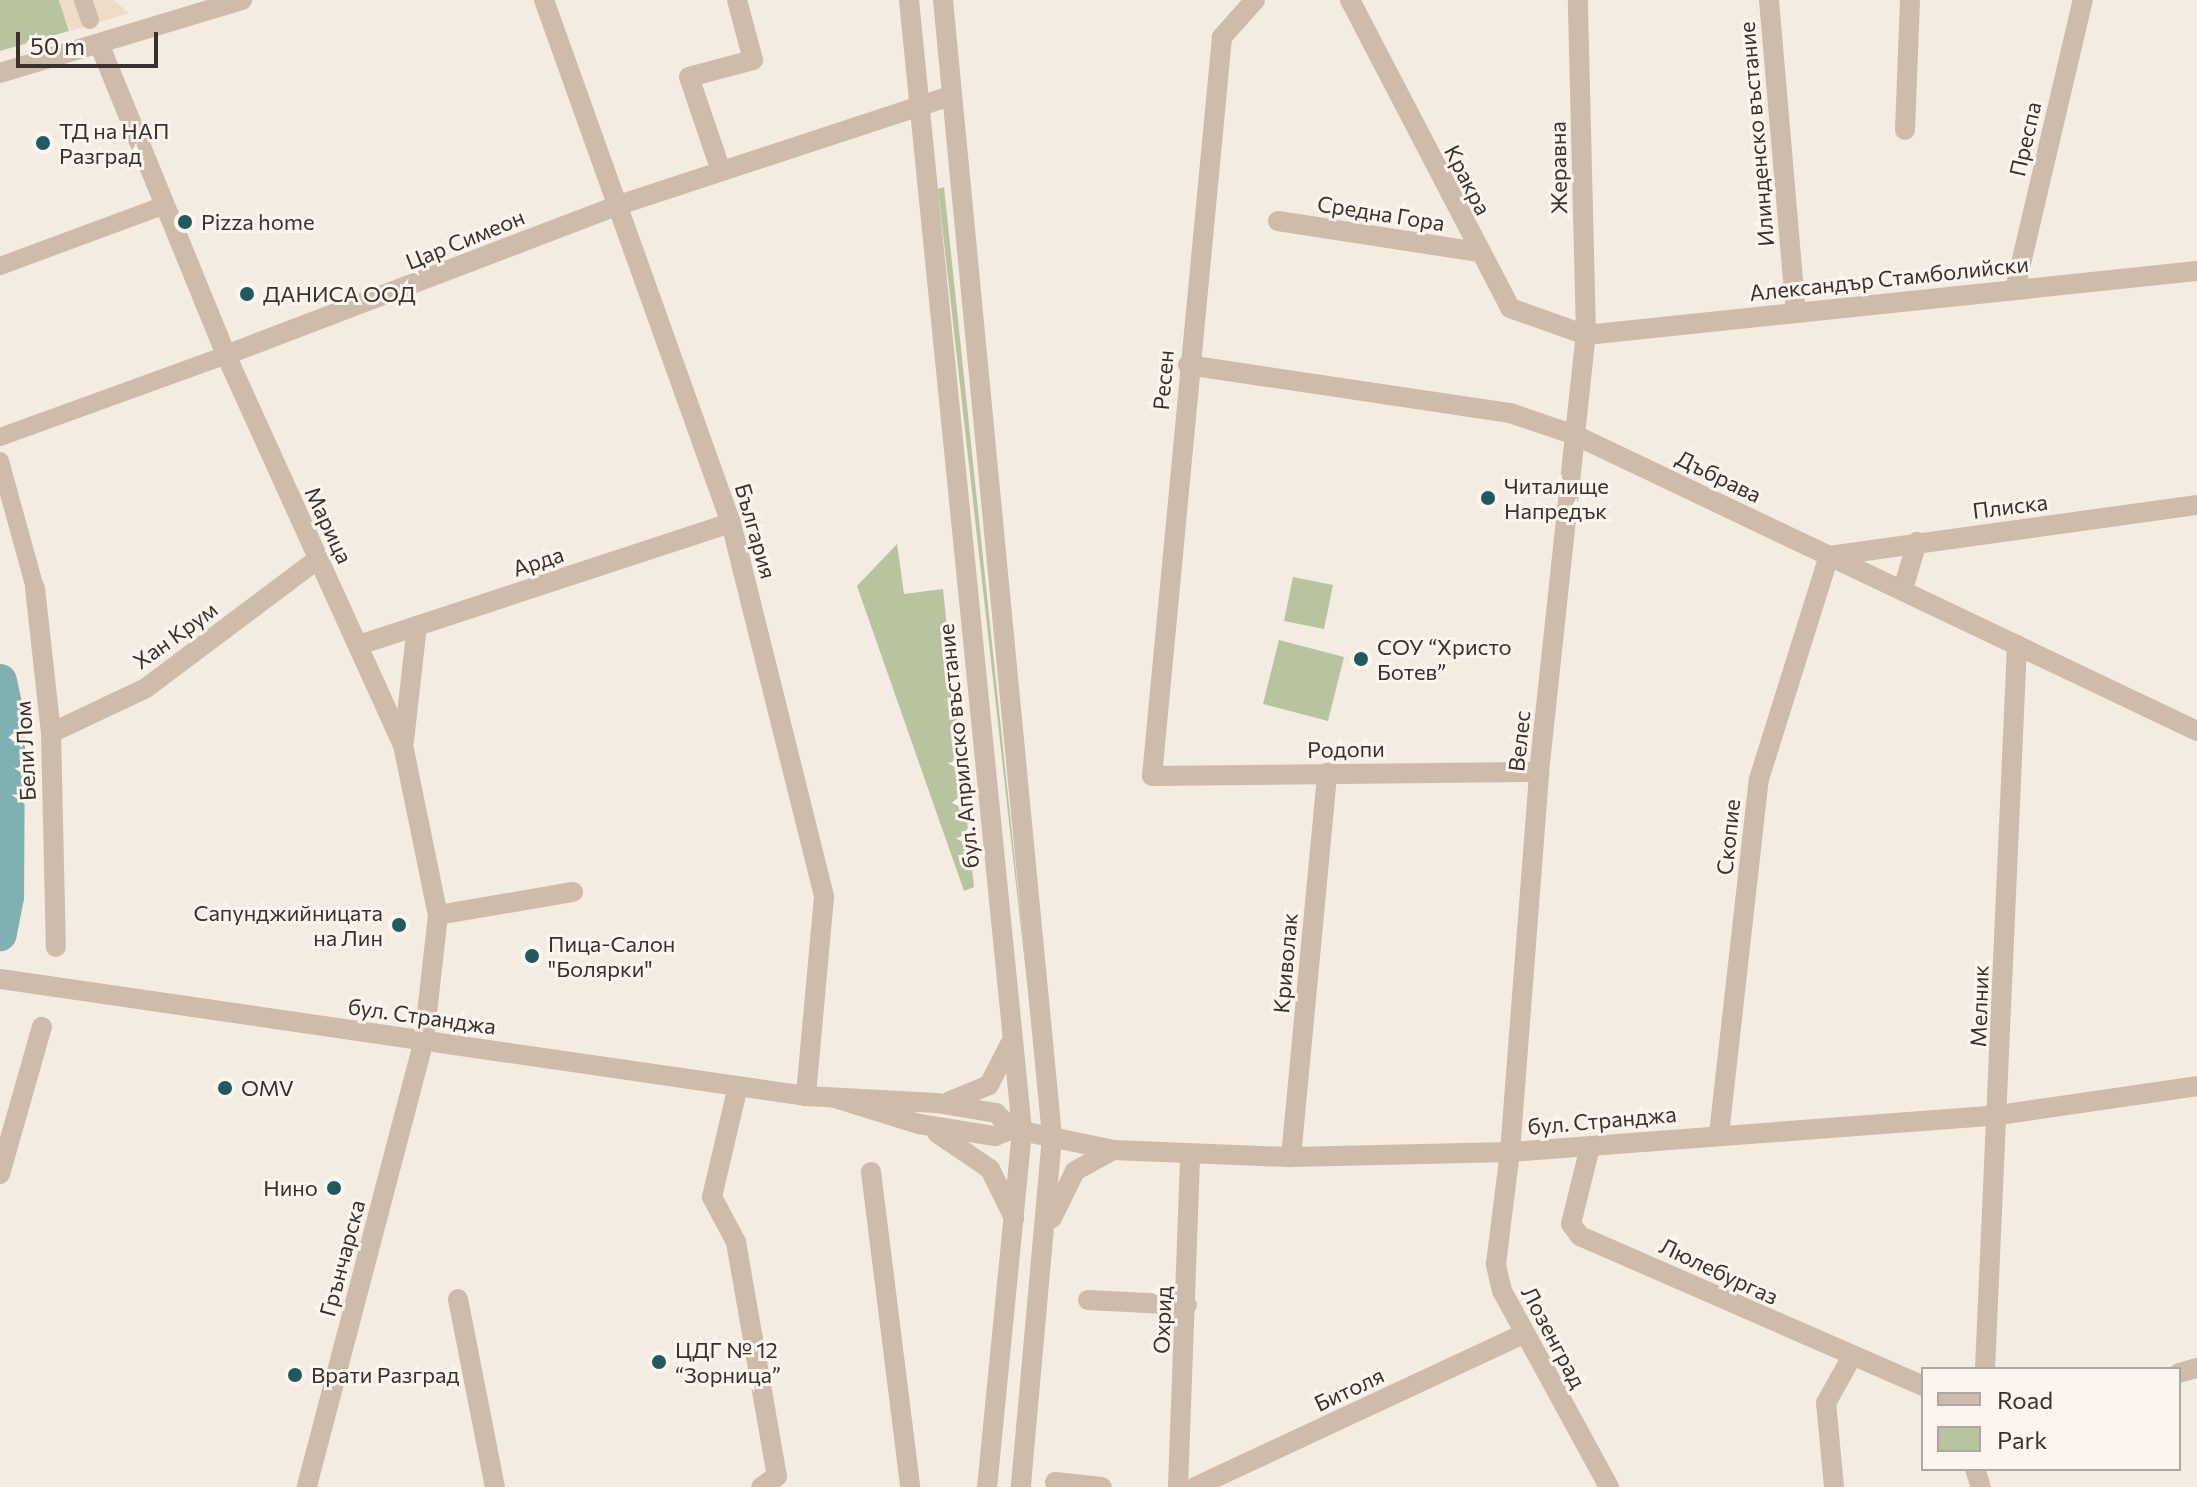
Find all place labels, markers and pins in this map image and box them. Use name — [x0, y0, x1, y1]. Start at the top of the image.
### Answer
place label: ТД на НАП Разград — [59, 117, 169, 168]
marker: ТД на НАП Разград — [34, 134, 52, 152]
place label: Pizza home — [201, 209, 315, 235]
marker: Pizza home — [176, 213, 194, 231]
place label: ДАНИСА ООД — [263, 281, 416, 307]
marker: ДАНИСА ООД — [238, 285, 256, 303]
place label: Читалище Напредък — [1504, 472, 1609, 524]
marker: Читалище Напредък — [1479, 489, 1497, 507]
place label: СОУ “Христо Ботев” — [1377, 633, 1512, 684]
marker: СОУ “Христо Ботев” — [1352, 650, 1370, 668]
place label: Сапунджийницата на Лин — [193, 899, 383, 950]
marker: Сапунджийницата на Лин — [390, 916, 408, 934]
place label: Пица-Салон "Болярки" — [548, 930, 675, 982]
marker: Пица-Салон "Болярки" — [523, 947, 541, 965]
place label: OMV — [241, 1075, 294, 1101]
marker: OMV — [216, 1079, 234, 1097]
place label: Нино — [263, 1175, 318, 1201]
marker: Нино — [325, 1179, 343, 1197]
place label: ЦДГ № 12 “Зорница” — [675, 1336, 781, 1388]
marker: ЦДГ № 12 “Зорница” — [650, 1353, 668, 1371]
place label: Врати Разград — [311, 1362, 459, 1388]
marker: Врати Разград — [286, 1366, 304, 1384]

